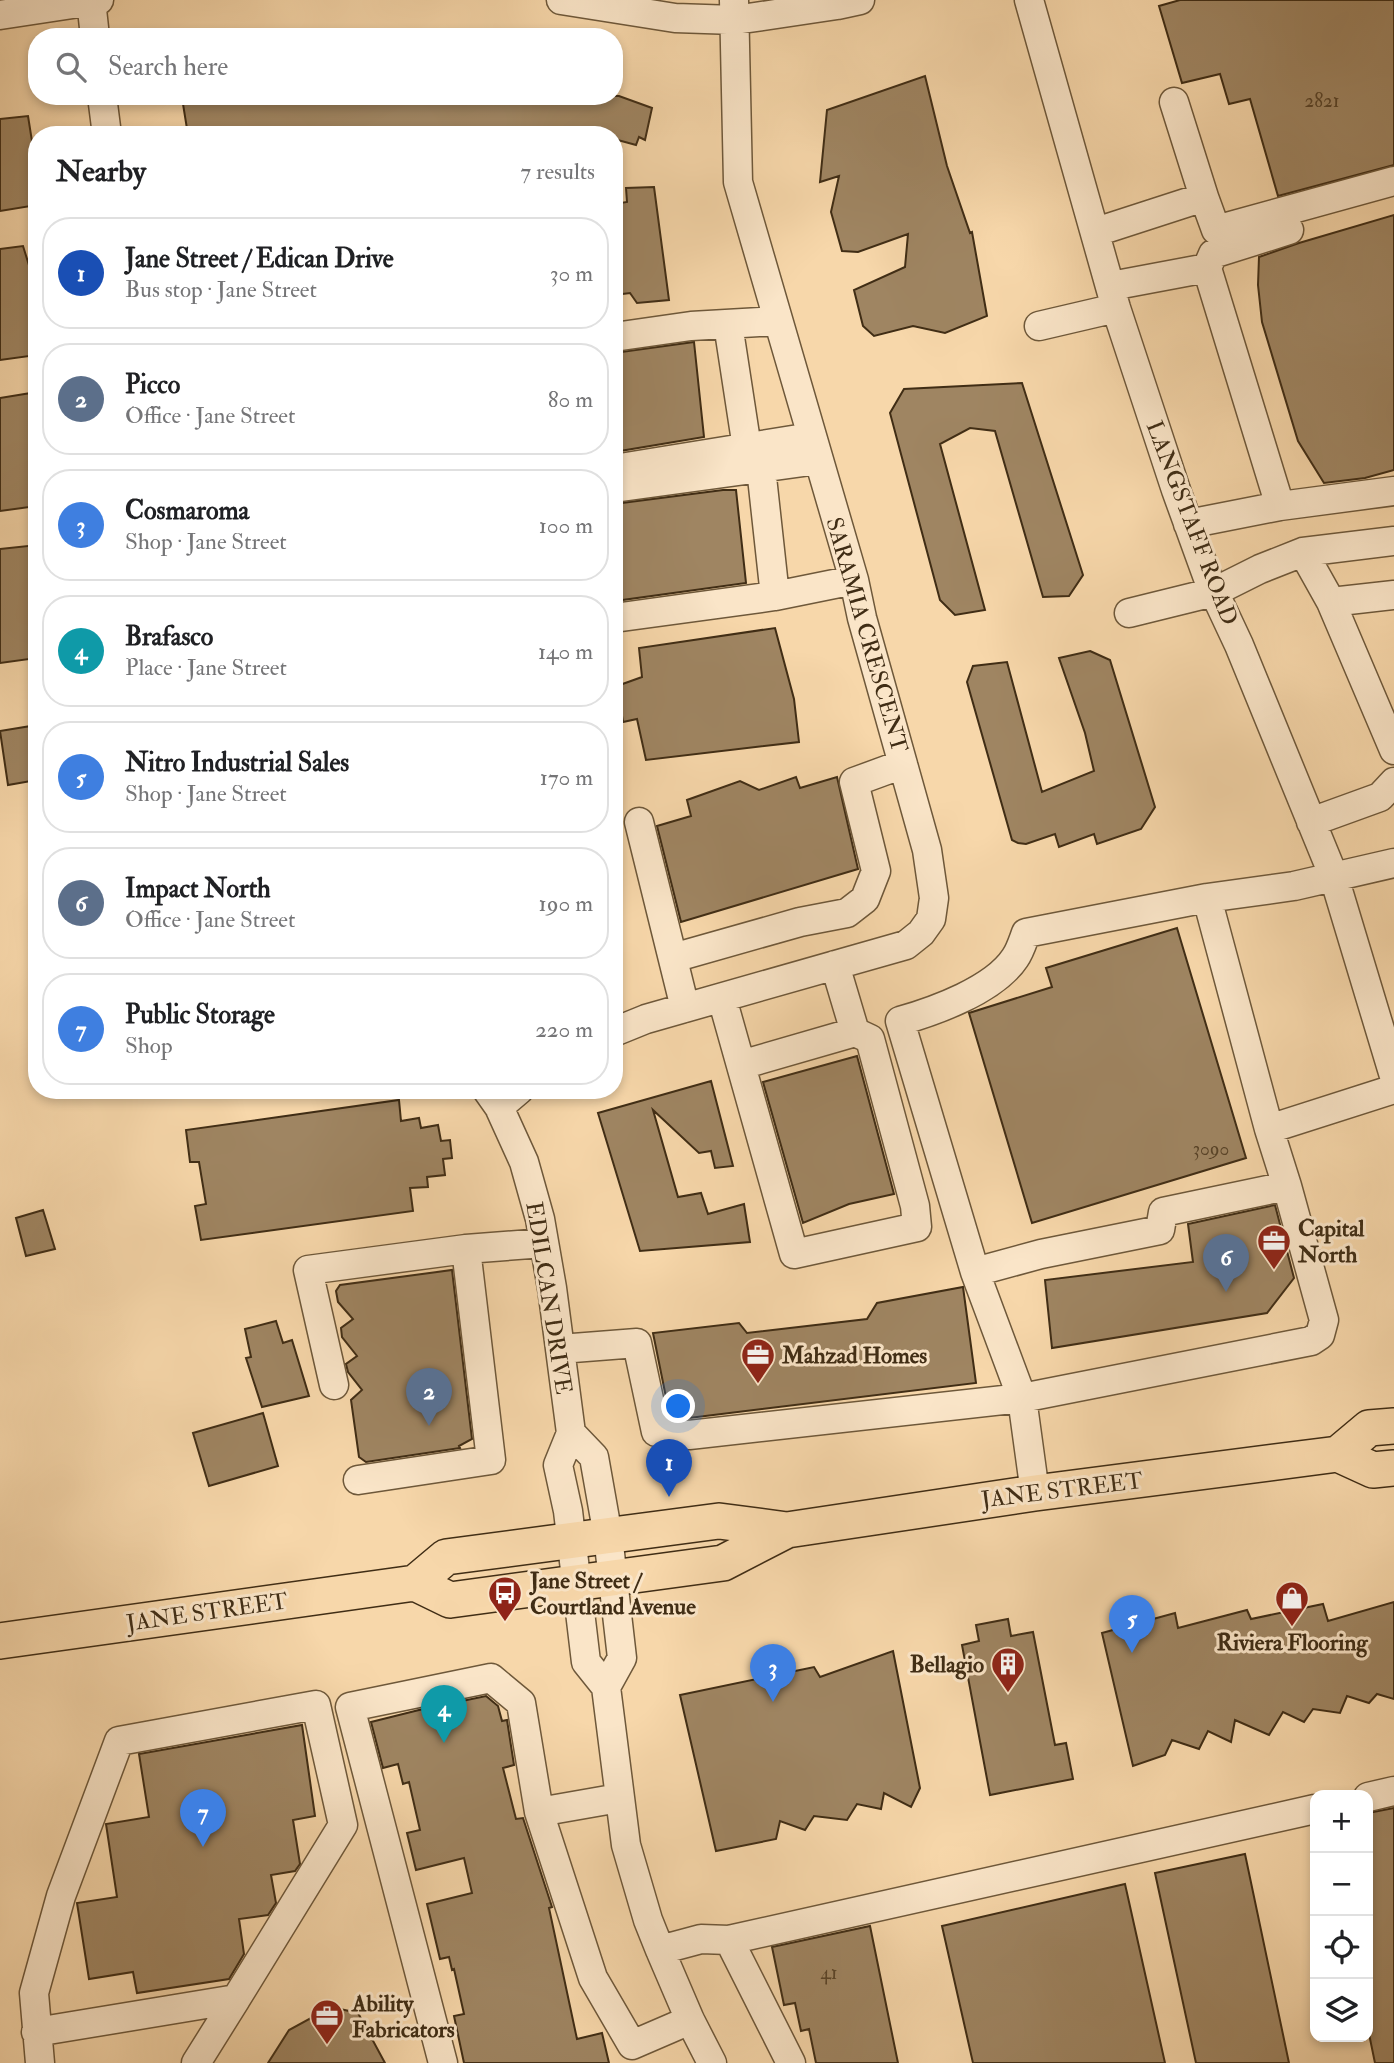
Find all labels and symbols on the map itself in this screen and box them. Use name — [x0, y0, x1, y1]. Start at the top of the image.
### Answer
house number: 2821 — [1305, 89, 1339, 113]
street label: LANGSTAFF ROAD — [1140, 417, 1244, 629]
street label: SARAMIA CRESCENT — [820, 514, 914, 756]
house number: 3090 — [1193, 1137, 1229, 1161]
street label: EDILCAN DRIVE — [519, 1199, 579, 1397]
place label: Capital North — [1297, 1214, 1366, 1269]
office icon: Capital North — [1255, 1222, 1293, 1271]
pin: 6 — [1203, 1234, 1249, 1292]
office icon: Mahzad Homes — [739, 1336, 777, 1385]
place label: Mahzad Homes — [781, 1341, 927, 1370]
pin: 2 — [406, 1368, 452, 1426]
your location — [661, 1389, 695, 1423]
pin: 1 — [646, 1439, 692, 1497]
street label: JANE STREET — [979, 1466, 1144, 1514]
place label: Jane Street / Courtland Avenue — [529, 1566, 696, 1621]
bus stop icon: Jane Street / Courtland Avenue — [486, 1574, 524, 1623]
shop icon: Riviera Flooring — [1273, 1579, 1311, 1628]
street label: JANE STREET — [124, 1586, 289, 1638]
pin: 5 — [1109, 1595, 1155, 1653]
place label: Riviera Flooring — [1216, 1628, 1369, 1658]
pin: 3 — [750, 1644, 796, 1702]
building icon: Bellagio — [989, 1645, 1027, 1694]
place label: Bellagio — [910, 1650, 984, 1680]
pin: 4 — [421, 1685, 467, 1743]
pin: 7 — [180, 1789, 226, 1847]
house number: 41 — [820, 1961, 838, 1985]
place label: Ability Fabricators — [351, 1989, 455, 2044]
office icon: Ability Fabricators — [308, 1997, 346, 2046]

